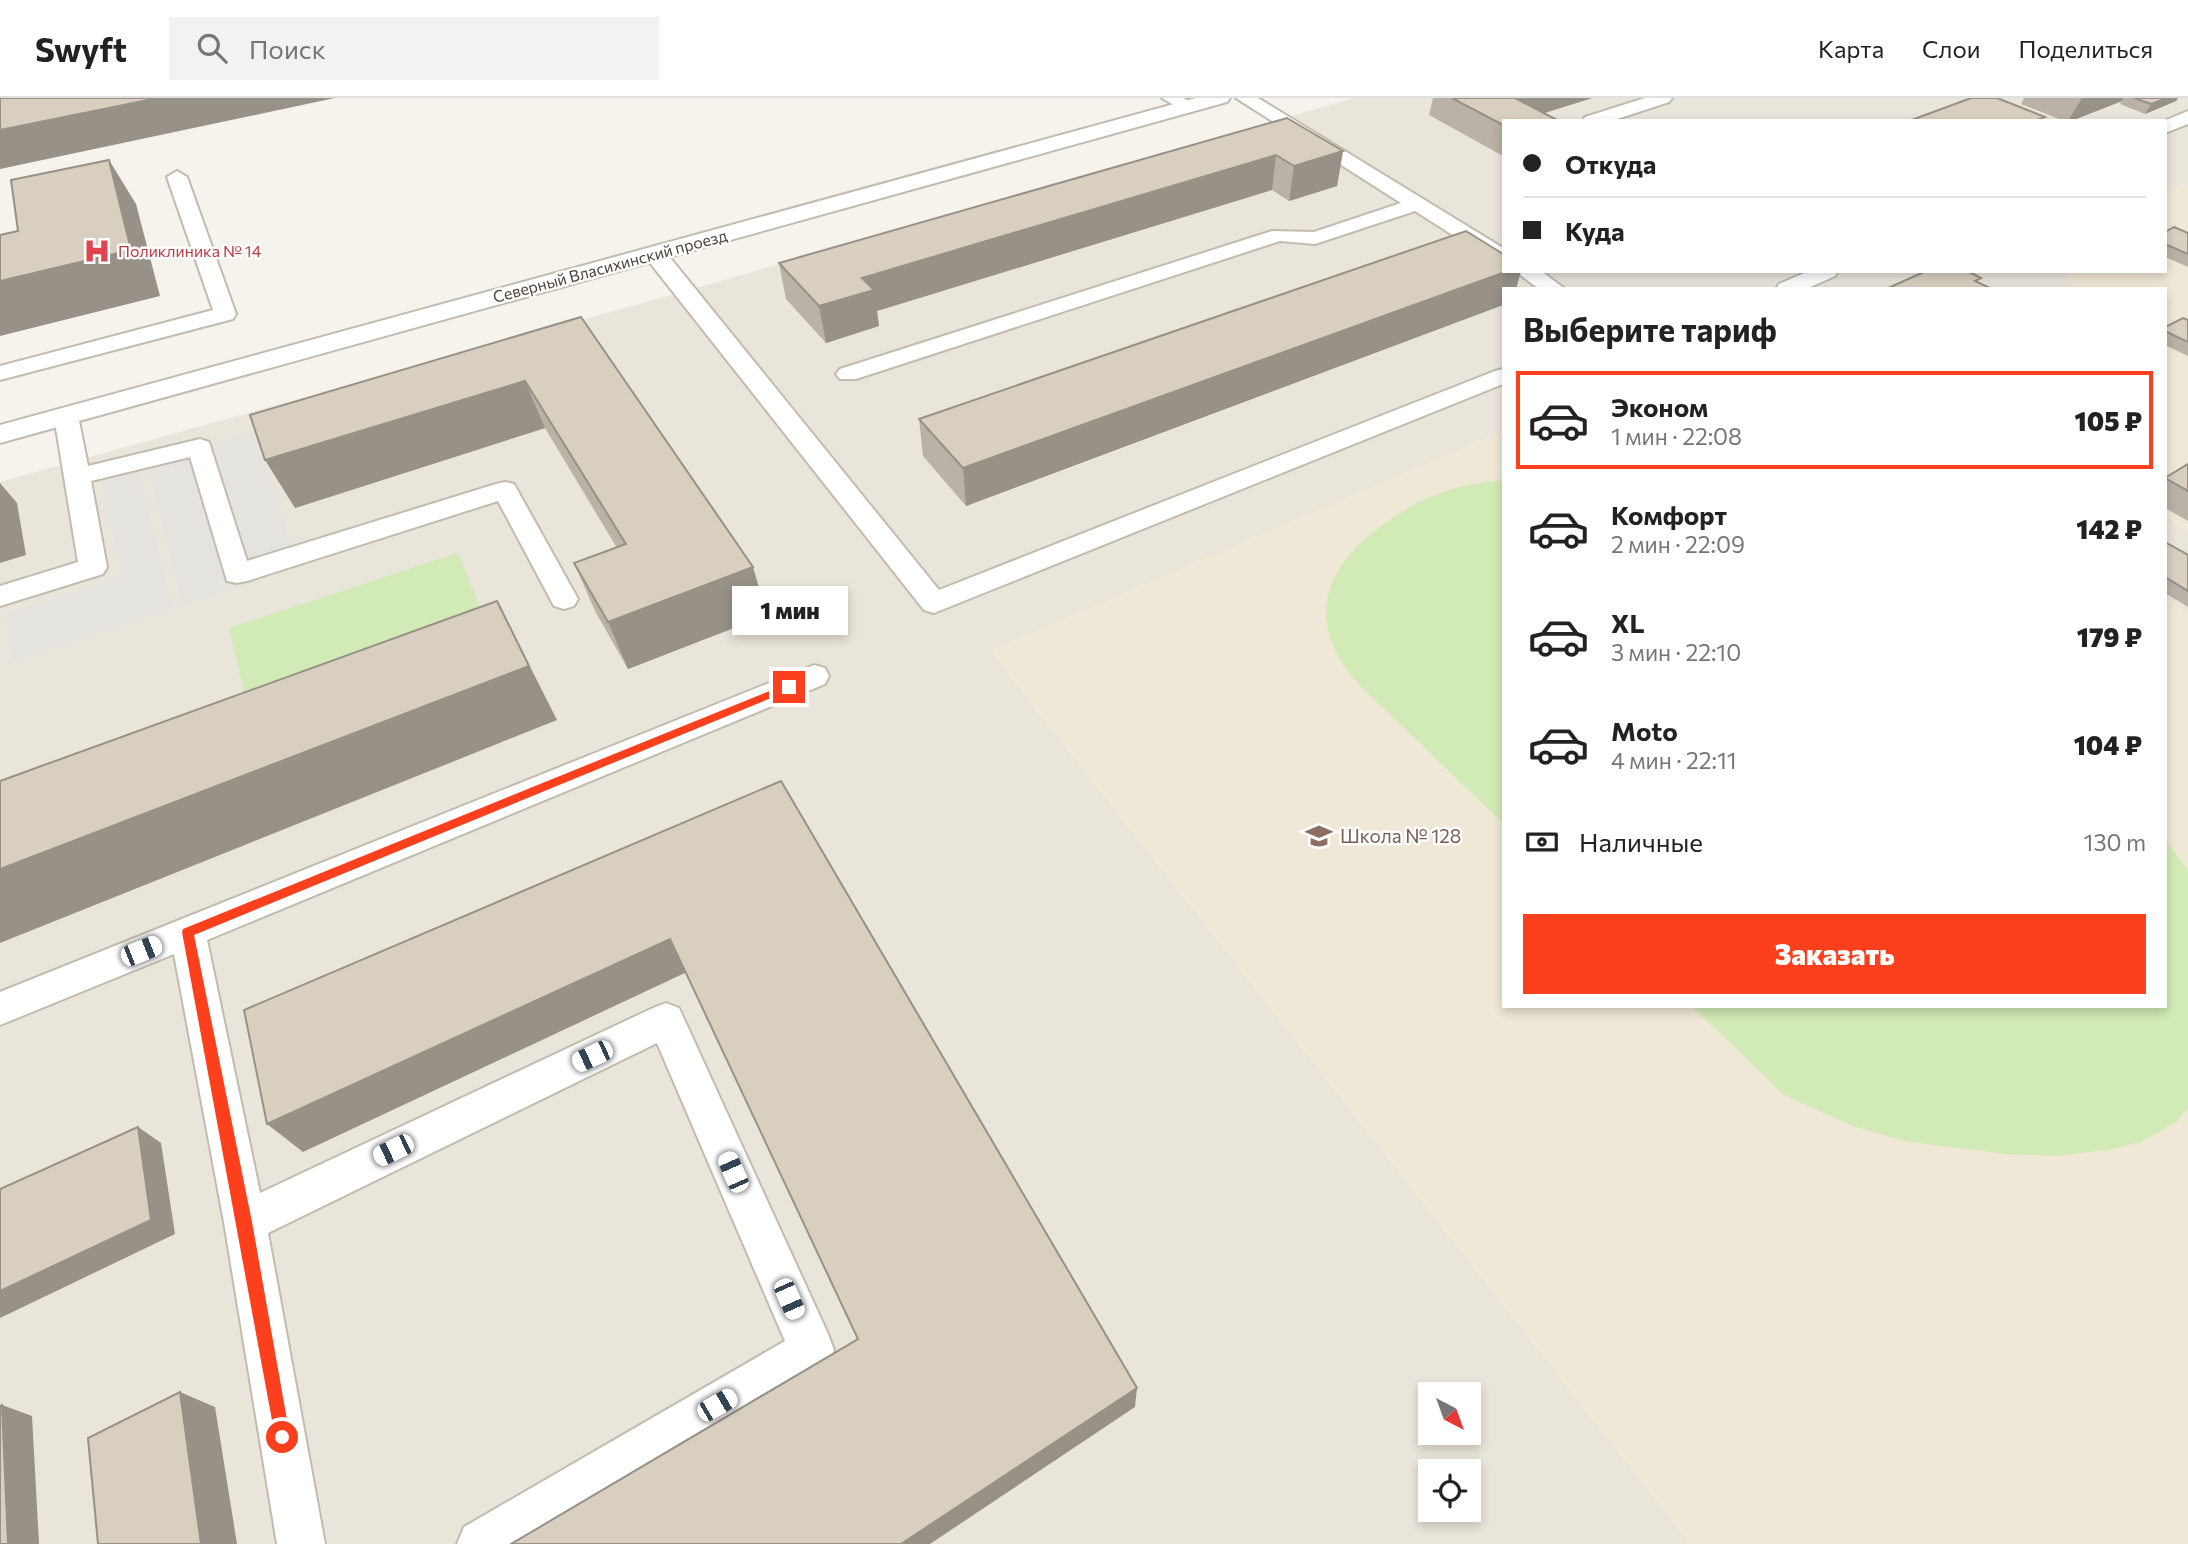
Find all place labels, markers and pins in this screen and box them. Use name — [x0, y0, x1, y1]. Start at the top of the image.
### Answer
hospital icon: Поликлиника № 14 — [82, 236, 112, 266]
place label: Поликлиника № 14 — [118, 241, 262, 260]
school or university icon: Школа № 128 — [1304, 821, 1334, 851]
place label: Школа № 128 — [1340, 824, 1461, 847]

